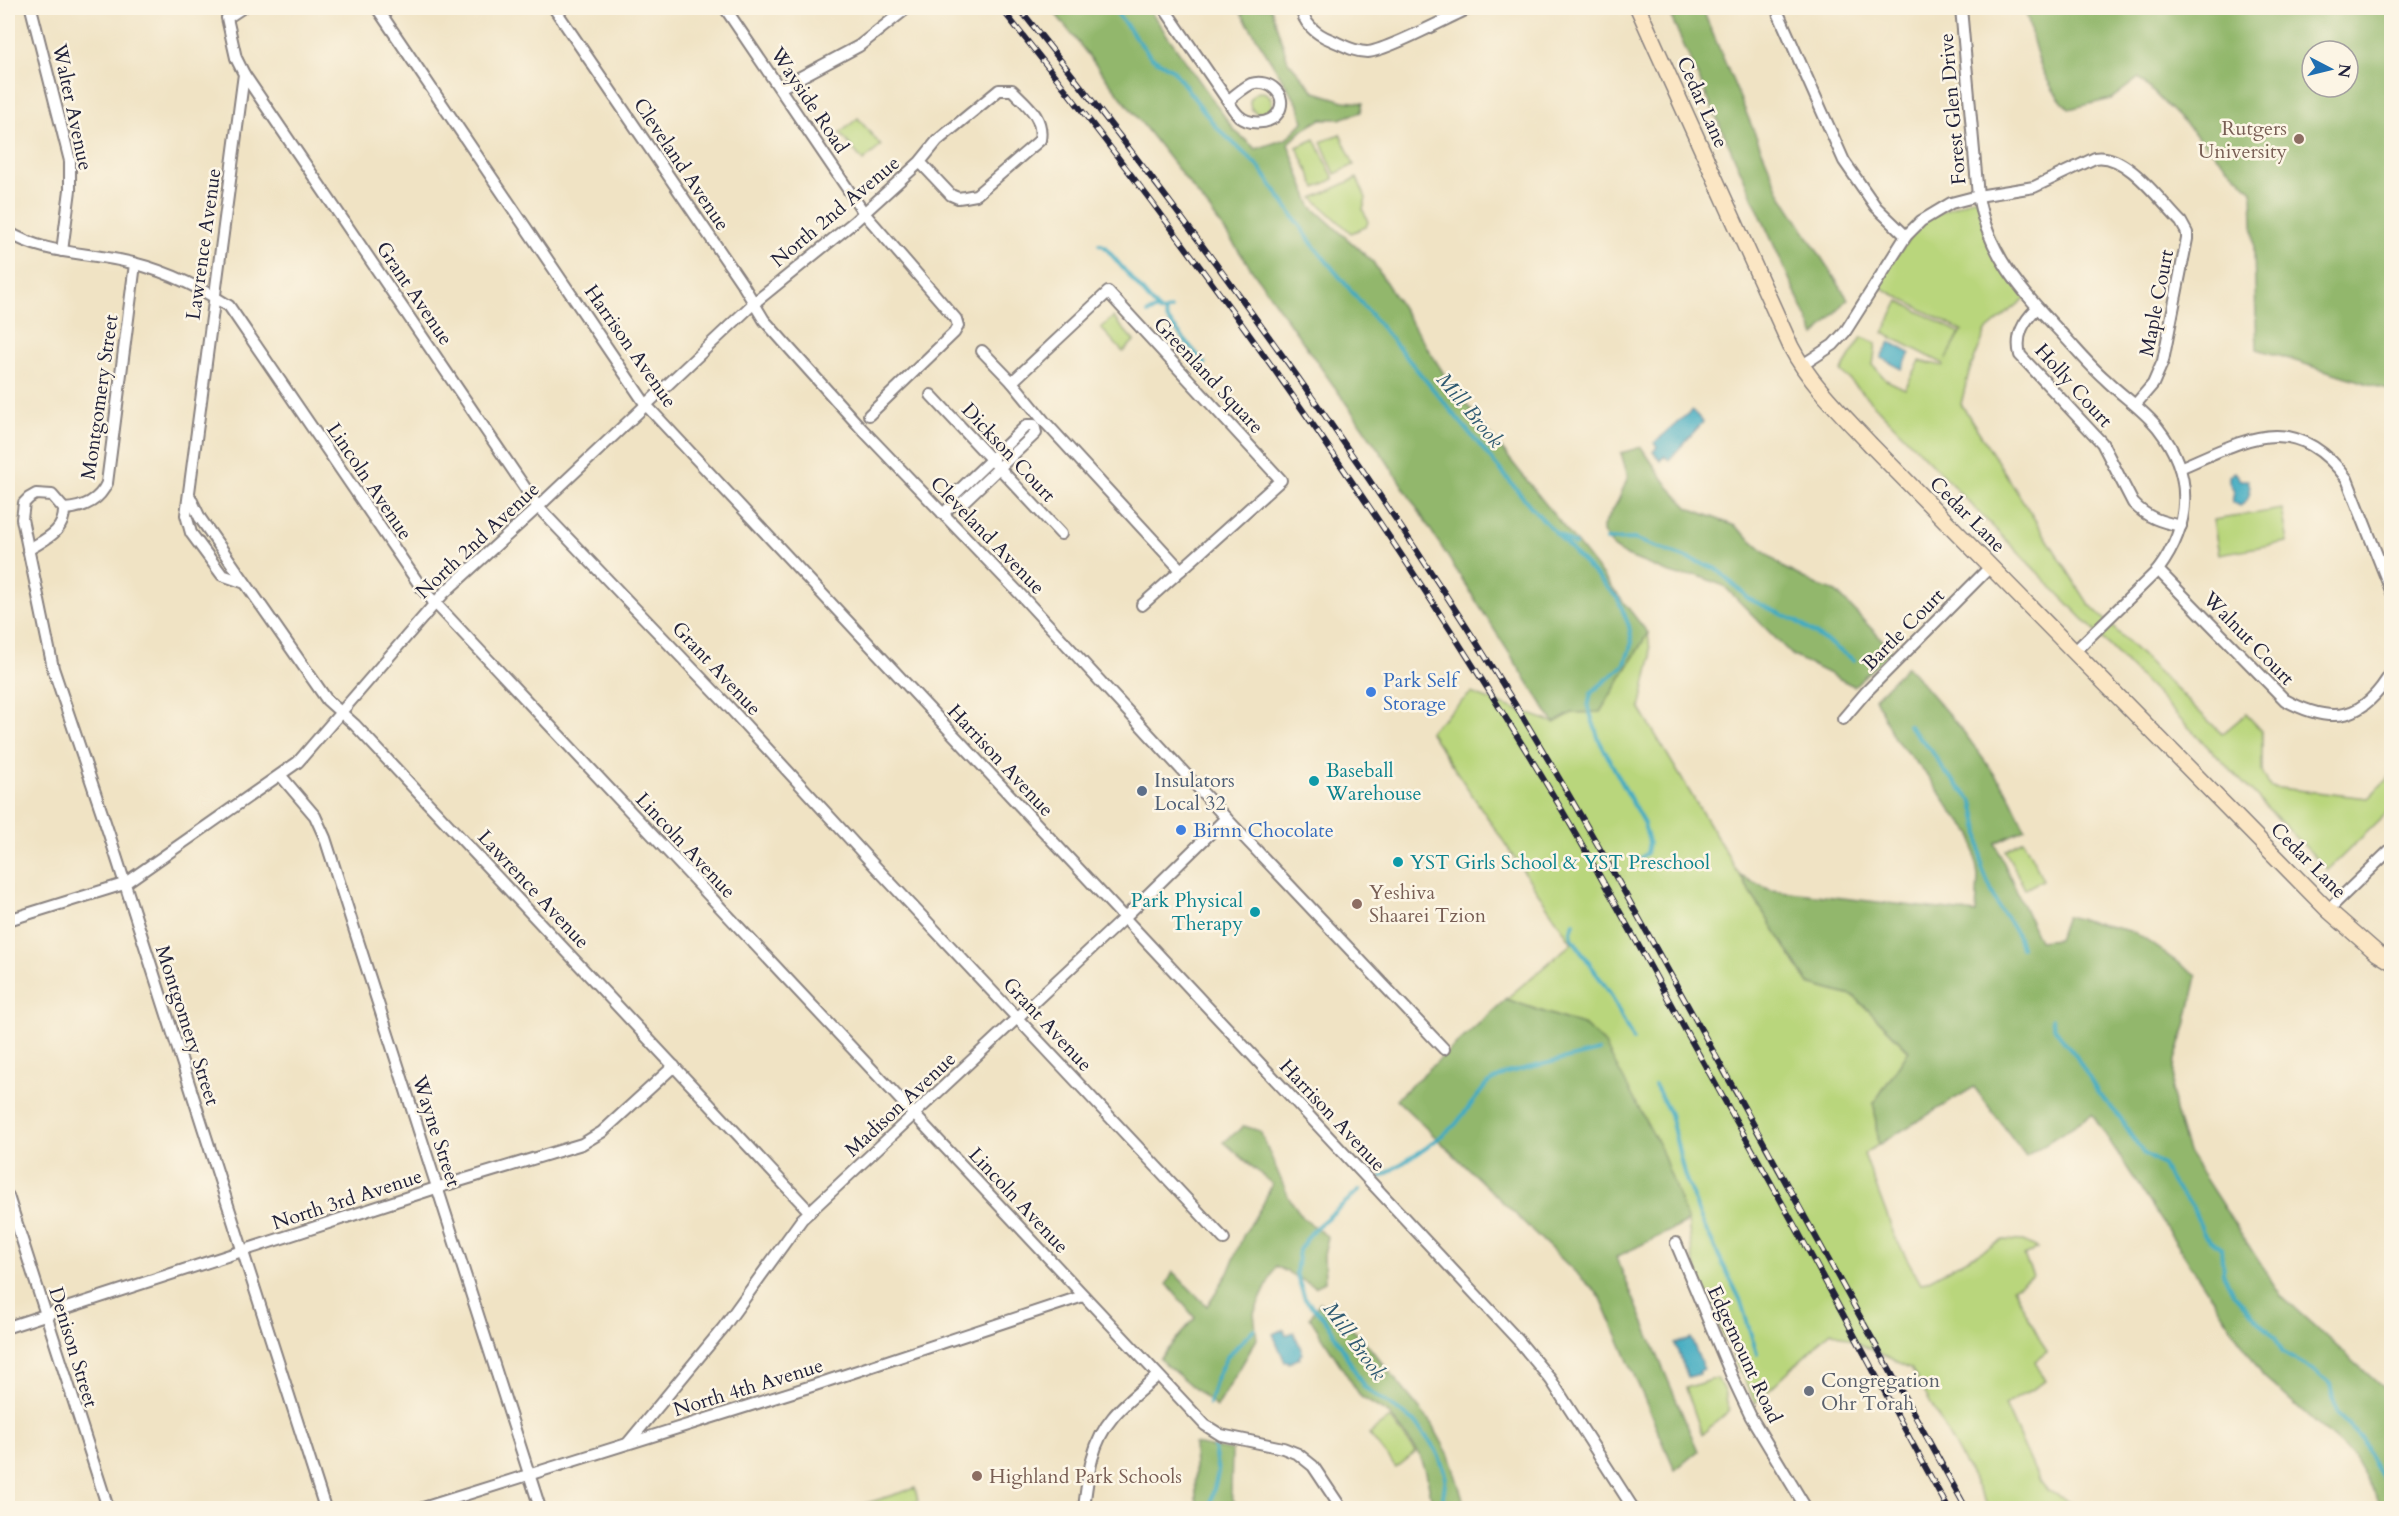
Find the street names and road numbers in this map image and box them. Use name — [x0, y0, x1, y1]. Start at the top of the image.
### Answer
street label: Forest Glen Drive — [1932, 32, 1973, 186]
street label: Walter Avenue — [46, 40, 99, 173]
street label: Wayside Road — [764, 41, 855, 159]
street label: Cedar Lane — [1670, 52, 1735, 152]
street label: Cleveland Avenue — [627, 93, 736, 236]
street label: North 2nd Avenue — [765, 150, 905, 273]
street label: Lawrence Avenue — [179, 166, 228, 322]
street label: Grant Avenue — [370, 236, 459, 350]
street label: Maple Court — [2133, 247, 2180, 359]
street label: Harrison Avenue — [578, 279, 683, 413]
street label: Greenland Square — [1147, 311, 1270, 440]
street label: Montgomery Street — [75, 312, 125, 481]
street label: Holly Court — [2029, 338, 2119, 434]
street label: Dickson Court — [956, 397, 1062, 508]
street label: Lincoln Avenue — [320, 417, 419, 545]
street label: Cleveland Avenue — [924, 470, 1051, 600]
street label: Cedar Lane — [1924, 470, 2012, 558]
street label: North 2nd Avenue — [410, 476, 545, 605]
street label: Bartle Court — [1856, 582, 1951, 676]
street label: Walnut Court — [2196, 585, 2301, 692]
street label: Grant Avenue — [666, 615, 767, 721]
street label: Harrison Avenue — [941, 698, 1060, 822]
street label: Lincoln Avenue — [629, 787, 742, 904]
street label: Cedar Lane — [2265, 816, 2353, 904]
street label: Lawrence Avenue — [472, 824, 596, 954]
street label: Montgomery Street — [149, 942, 226, 1109]
street label: Grant Avenue — [997, 971, 1098, 1077]
street label: Madison Avenue — [839, 1046, 962, 1163]
street label: Harrison Avenue — [1273, 1053, 1392, 1177]
street label: Wayne Street — [406, 1071, 467, 1191]
street label: Lincoln Avenue — [962, 1142, 1075, 1259]
street label: North 3rd Avenue — [269, 1162, 426, 1236]
street label: Edgemount Road — [1701, 1281, 1788, 1428]
street label: Denison Street — [42, 1284, 105, 1411]
street label: North 4th Avenue — [670, 1352, 826, 1423]

